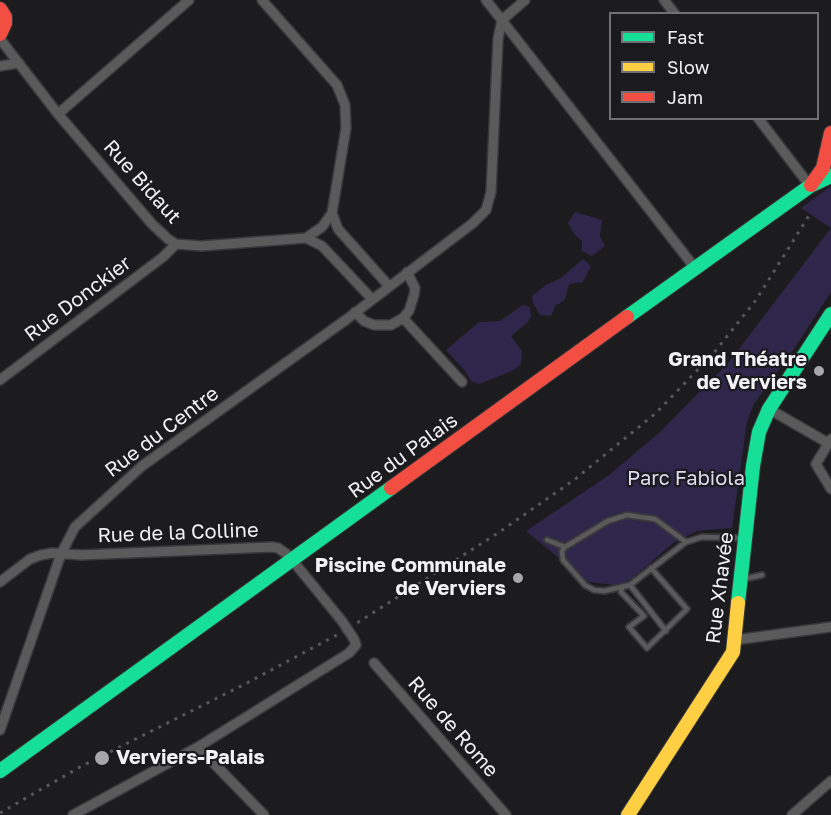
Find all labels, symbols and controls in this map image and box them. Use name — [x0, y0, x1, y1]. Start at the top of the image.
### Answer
legend — [609, 12, 819, 120]
text: Fast — [667, 26, 704, 48]
text: Slow — [667, 56, 709, 78]
text: Jam — [667, 86, 703, 108]
street label: Rue Bidaut — [98, 135, 186, 229]
street label: Rue Donckier — [20, 251, 136, 347]
place label: Grand Théatre de Verviers — [668, 348, 807, 395]
marker: Grand Théatre de Verviers — [812, 364, 826, 378]
street label: Rue du Centre — [101, 382, 223, 482]
street label: Rue du Palais — [344, 408, 462, 504]
park label: Parc Fabiola — [627, 467, 745, 491]
street label: Rue de la Colline — [97, 518, 259, 548]
street label: Rue Xhavée — [701, 531, 739, 645]
place label: Piscine Communale de Verviers — [315, 554, 506, 601]
marker: Piscine Communale de Verviers — [511, 571, 525, 585]
street label: Rue de Rome — [403, 672, 503, 782]
place label: Verviers-Palais — [116, 746, 265, 770]
marker: Verviers-Palais — [93, 749, 111, 767]

